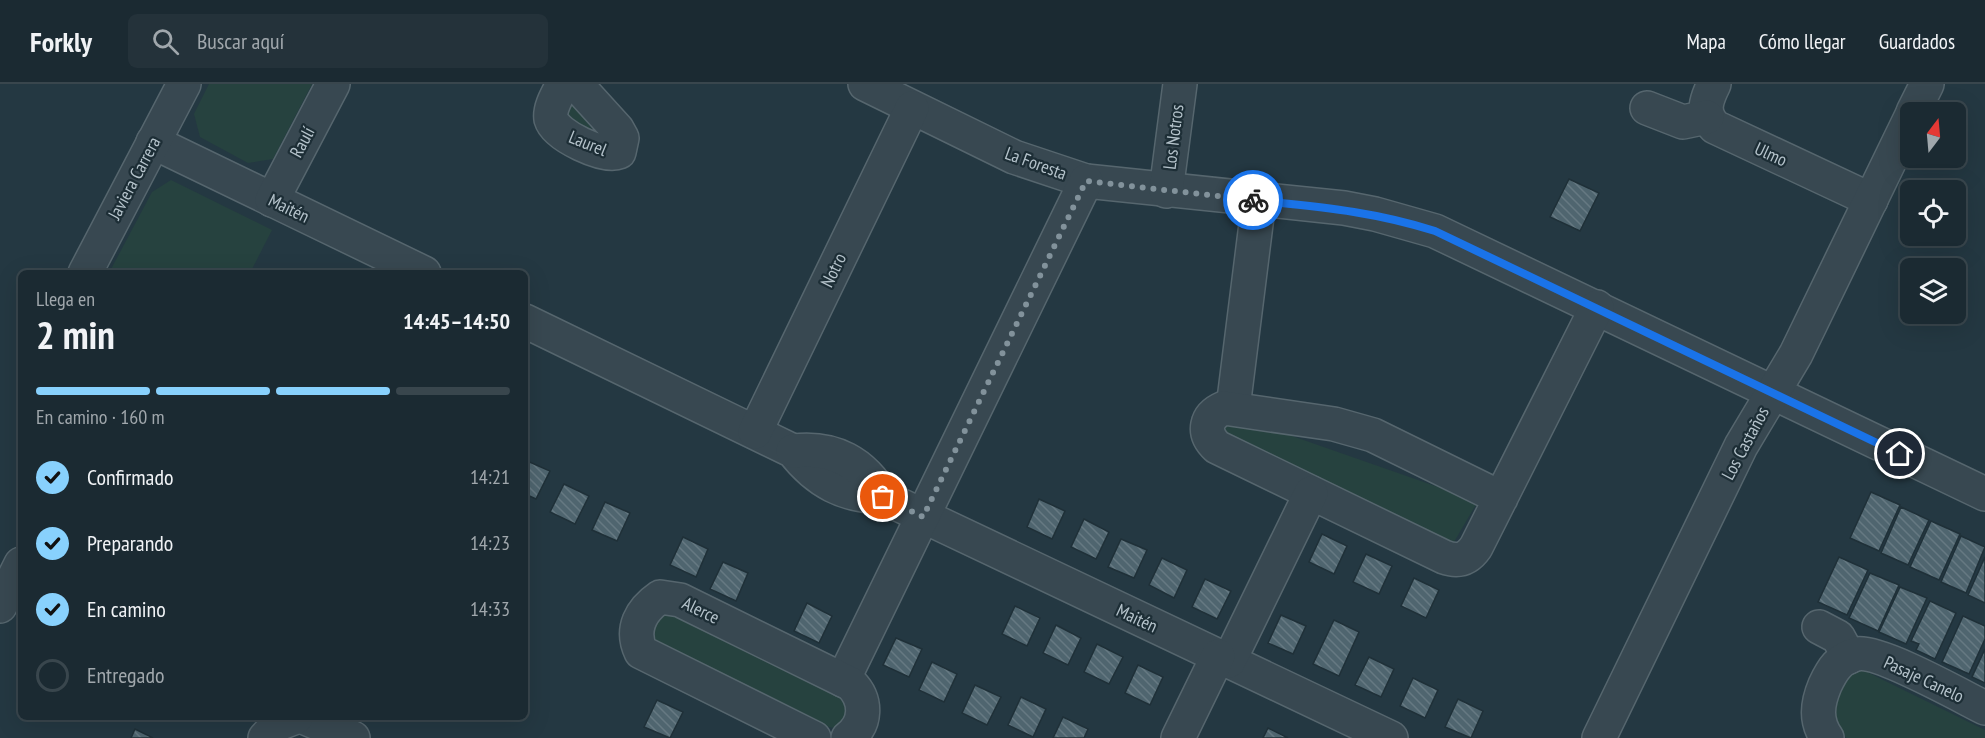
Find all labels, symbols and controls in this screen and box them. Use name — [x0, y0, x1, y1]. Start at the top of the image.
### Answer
search box — [128, 14, 548, 68]
text: Forkly — [30, 23, 92, 60]
icon: search — [149, 25, 182, 58]
text: Buscar aquí — [197, 27, 284, 55]
text: Mapa — [1687, 28, 1726, 55]
text: Cómo llegar — [1759, 28, 1846, 55]
text: Guardados — [1879, 28, 1955, 55]
north arrow — [1900, 102, 1966, 168]
map controls — [1900, 102, 1966, 324]
street label: Los Notros — [1158, 103, 1188, 171]
street label: Raulí — [284, 123, 320, 161]
street label: Laurel — [566, 125, 611, 161]
street label: Javiera Carrera — [102, 133, 165, 224]
street label: Ulmo — [1751, 137, 1791, 172]
street label: La Foresta — [1002, 141, 1070, 185]
courier — [1223, 170, 1283, 230]
button: locate — [1900, 180, 1966, 246]
icon: bike — [1237, 184, 1270, 217]
street label: Maitén — [265, 188, 313, 228]
street label: Notro — [815, 249, 851, 291]
button: layers — [1900, 258, 1966, 324]
text: Llega en — [36, 286, 95, 312]
text: 14:45–14:50 — [403, 307, 510, 335]
text: 2 min — [36, 309, 115, 360]
street label: Los Castaños — [1716, 402, 1774, 484]
text: En camino · 160 m — [36, 404, 165, 430]
pin — [1874, 428, 1925, 479]
icon: home — [1883, 437, 1916, 470]
icon: check — [36, 461, 69, 494]
text: Confirmado — [87, 463, 173, 491]
text: 14:21 — [470, 464, 510, 490]
pin — [857, 471, 908, 522]
icon: bag — [866, 480, 899, 513]
icon: check — [36, 527, 69, 560]
text: Preparando — [87, 529, 173, 557]
text: 14:23 — [470, 530, 510, 556]
street label: Alerce — [679, 591, 723, 629]
icon: check — [36, 593, 69, 626]
text: En camino — [87, 595, 166, 623]
text: 14:33 — [470, 596, 510, 622]
street label: Maitén — [1113, 599, 1161, 637]
street label: Pasaje Canelo — [1880, 650, 1968, 708]
text: Entregado — [87, 661, 164, 689]

